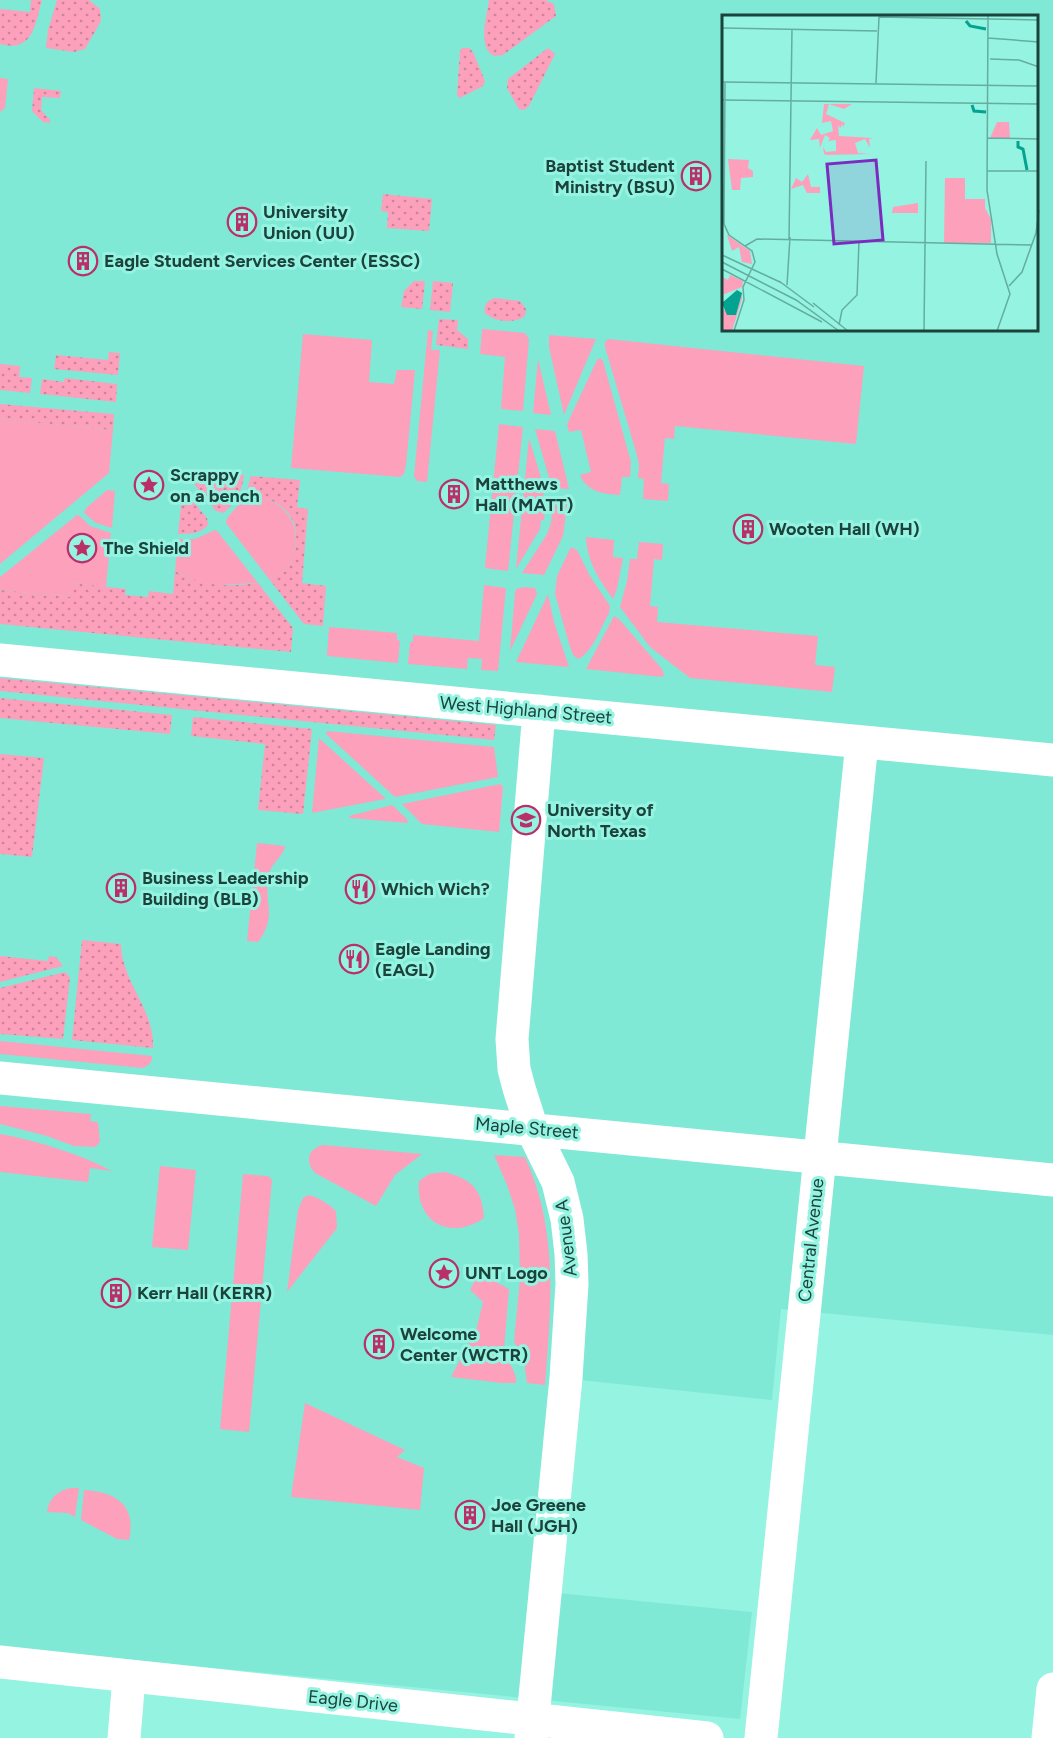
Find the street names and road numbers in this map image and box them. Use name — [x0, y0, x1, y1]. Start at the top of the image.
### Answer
street label: West Highland Street — [439, 692, 613, 729]
street label: Maple Street — [474, 1113, 580, 1143]
street label: Central Avenue — [794, 1177, 828, 1303]
street label: Avenue A — [550, 1198, 582, 1278]
street label: Eagle Drive — [307, 1685, 399, 1717]

